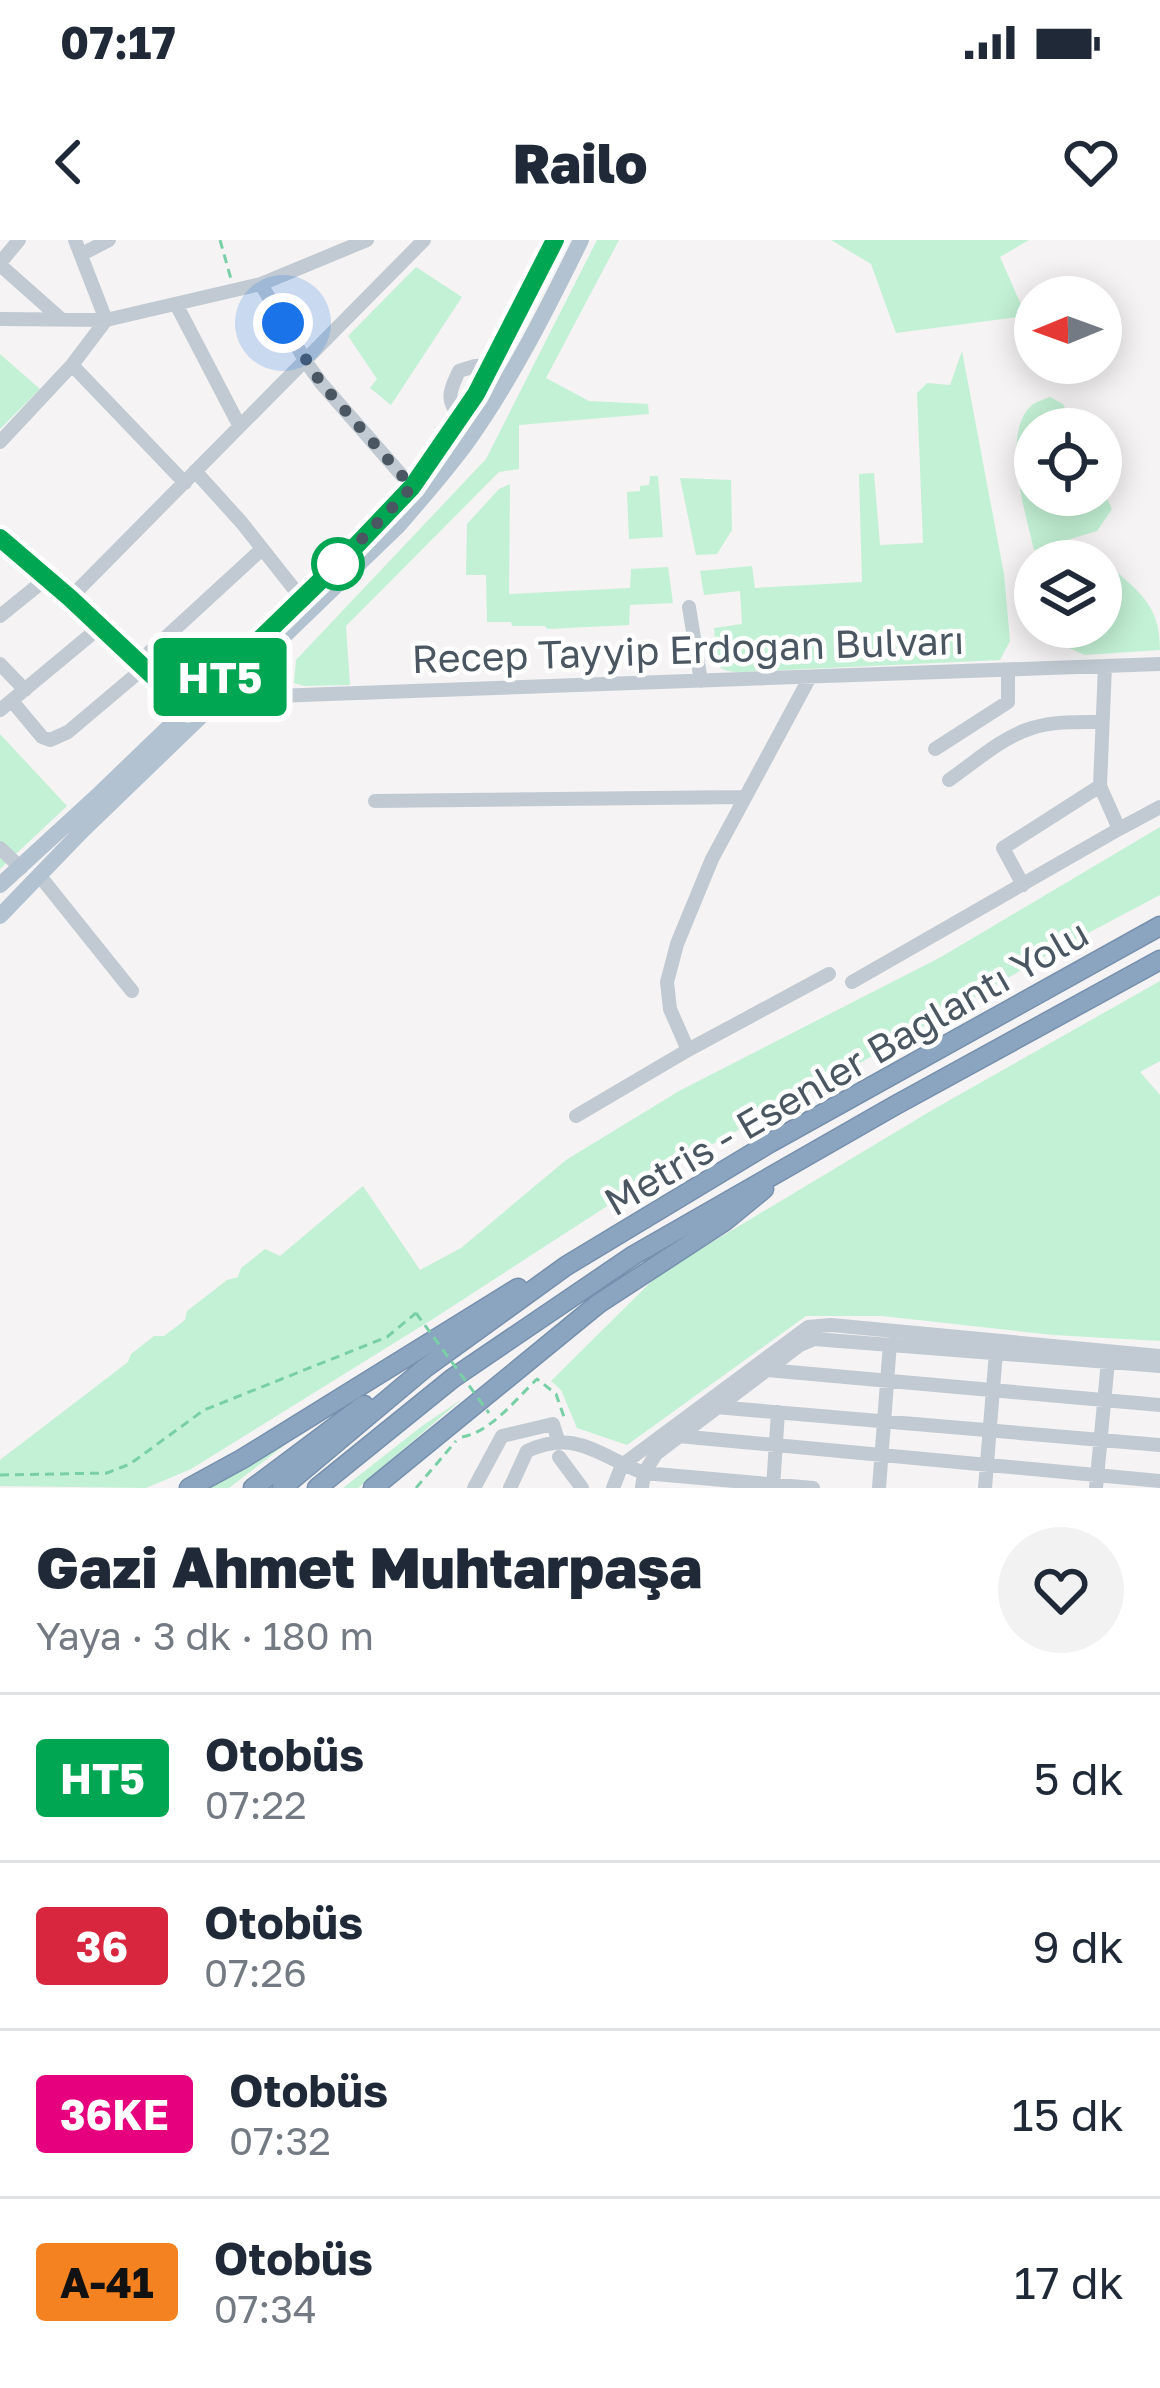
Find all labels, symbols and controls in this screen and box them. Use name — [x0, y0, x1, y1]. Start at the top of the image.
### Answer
text: 07:17 — [60, 15, 176, 69]
icon: back — [36, 129, 102, 195]
icon: heart — [1058, 129, 1124, 195]
text: Railo — [513, 130, 647, 195]
north arrow — [1014, 276, 1122, 384]
map controls — [1014, 276, 1122, 648]
your location — [253, 293, 313, 353]
button: locate — [1014, 408, 1122, 516]
unlabelled marker — [313, 539, 363, 589]
button: layers — [1014, 540, 1122, 648]
street label: Recep Tayyip Erdoğan Bulvarı — [411, 616, 965, 682]
line badge: HT5 — [151, 638, 289, 716]
text: HT5 — [178, 652, 262, 702]
street label: Metris - Esenler Bağlantı Yolu — [596, 909, 1096, 1225]
button: heart — [998, 1527, 1124, 1653]
text: Gazi Ahmet Muhtarpaşa — [36, 1532, 702, 1601]
text: Yaya · 3 dk · 180 m — [36, 1612, 374, 1659]
text: Otobüs — [205, 1727, 364, 1781]
text: 5 dk — [1034, 1751, 1124, 1805]
text: HT5 — [60, 1753, 145, 1803]
text: 07:22 — [205, 1781, 307, 1828]
text: Otobüs — [204, 1895, 363, 1949]
text: 9 dk — [1032, 1919, 1124, 1973]
text: 36 — [76, 1921, 128, 1971]
text: 07:26 — [204, 1949, 307, 1996]
text: Otobüs — [229, 2063, 388, 2117]
text: 15 dk — [1012, 2087, 1124, 2141]
text: 36KE — [60, 2089, 169, 2139]
text: 07:32 — [229, 2117, 331, 2164]
text: Otobüs — [214, 2231, 373, 2285]
text: 17 dk — [1014, 2255, 1124, 2309]
text: A-41 — [60, 2257, 154, 2307]
text: 07:34 — [214, 2285, 317, 2332]

